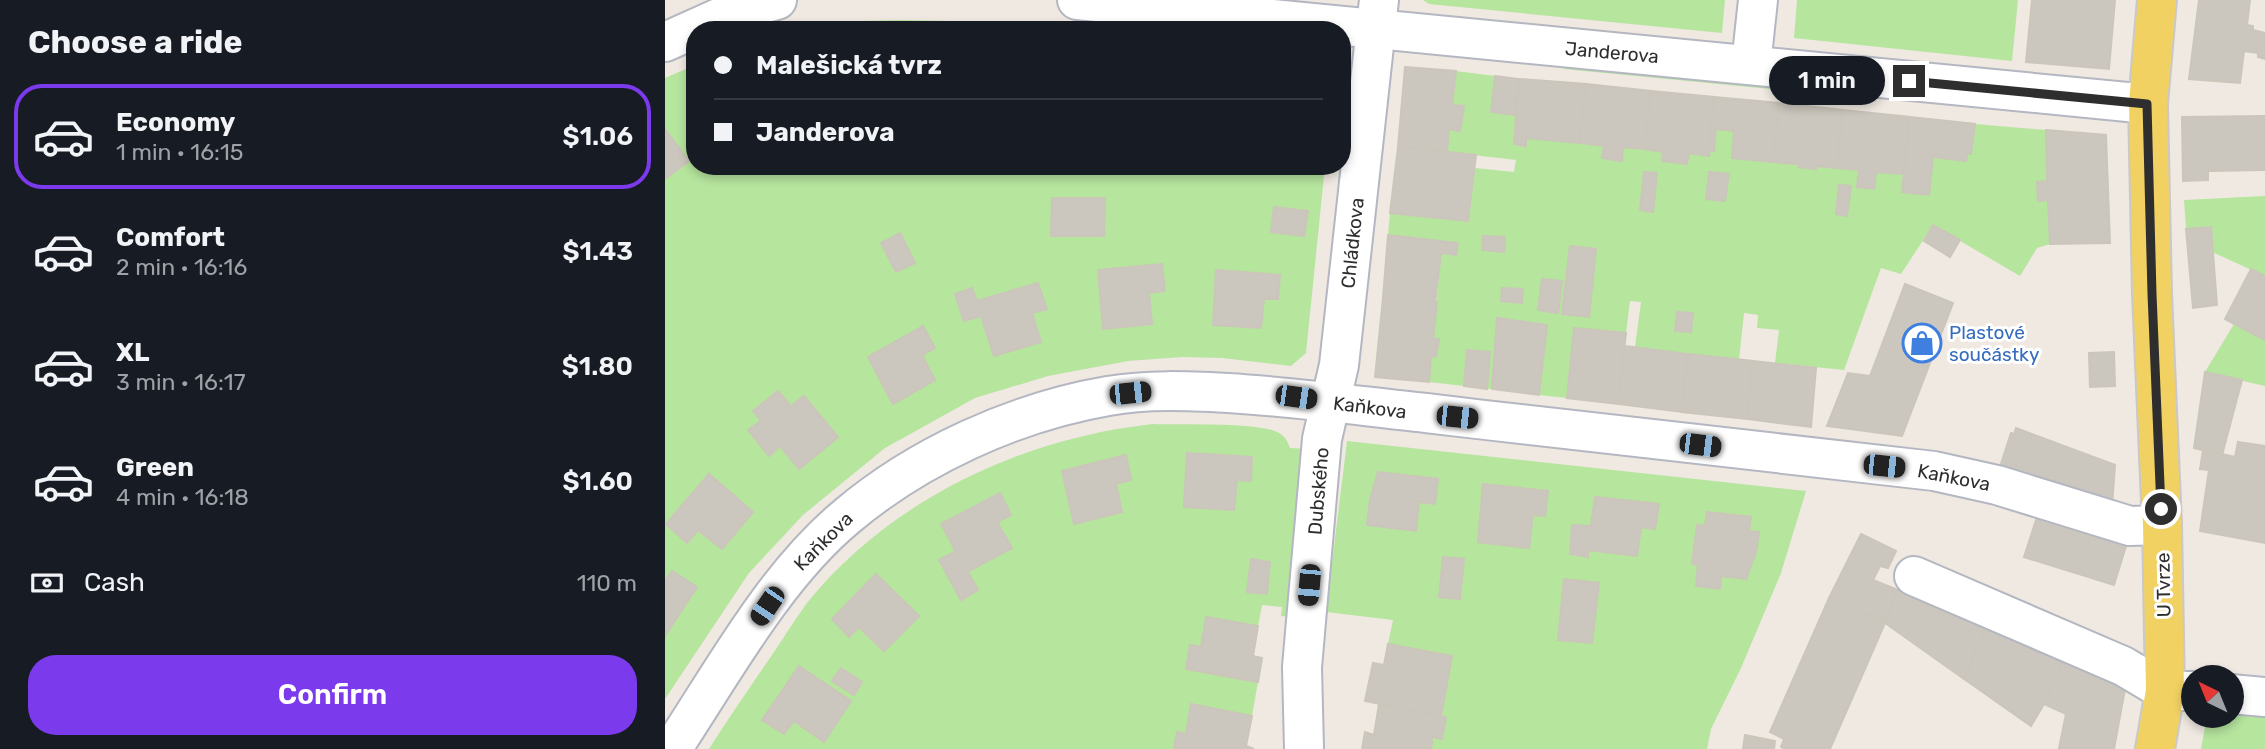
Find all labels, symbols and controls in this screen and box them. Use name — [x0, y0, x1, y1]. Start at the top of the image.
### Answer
text: Choose a ride — [28, 23, 242, 61]
street label: Janderova — [1564, 37, 1660, 68]
text: Malešická tvrz — [756, 50, 942, 81]
callout: 1 min — [1769, 56, 1885, 106]
route end — [1893, 65, 1925, 97]
text: 1 min — [1798, 66, 1856, 94]
icon: car — [32, 105, 95, 168]
text: Economy — [116, 107, 235, 138]
text: Janderova — [756, 117, 895, 148]
text: $1.06 — [563, 121, 633, 152]
text: 1 min · 16:15 — [116, 138, 243, 166]
street label: Chládkova — [1336, 197, 1369, 290]
icon: car — [32, 220, 95, 283]
text: Comfort — [116, 222, 225, 253]
text: $1.43 — [562, 236, 633, 267]
text: 2 min · 16:16 — [116, 253, 247, 281]
place label: Plastové součástky — [1949, 321, 2039, 366]
shop icon: Plastové součástky — [1901, 322, 1943, 364]
icon: car — [32, 335, 95, 398]
text: XL — [116, 337, 149, 368]
text: $1.80 — [562, 351, 633, 382]
text: 3 min · 16:17 — [116, 368, 246, 396]
car — [1109, 380, 1152, 406]
car — [1274, 384, 1319, 410]
street label: Kaňkova — [1332, 392, 1408, 423]
car — [1436, 404, 1479, 430]
car — [1678, 432, 1723, 458]
street label: Dubského — [1303, 446, 1334, 536]
icon: car — [32, 450, 95, 513]
text: Green — [116, 452, 194, 483]
car — [1863, 453, 1906, 479]
street label: Kaňkova — [1915, 459, 1992, 496]
text: $1.60 — [563, 466, 633, 497]
text: 4 min · 16:18 — [116, 483, 249, 511]
route start — [2145, 493, 2177, 525]
street label: Kaňkova — [789, 507, 858, 576]
street label: U Tvrze — [2151, 552, 2176, 618]
car — [1297, 563, 1322, 607]
icon: cash — [28, 564, 66, 602]
text: Cash — [84, 567, 145, 598]
text: 110 m — [577, 569, 637, 597]
car — [747, 583, 788, 629]
button: Confirm — [28, 655, 637, 735]
north arrow — [2181, 665, 2243, 728]
map controls — [2181, 665, 2244, 728]

